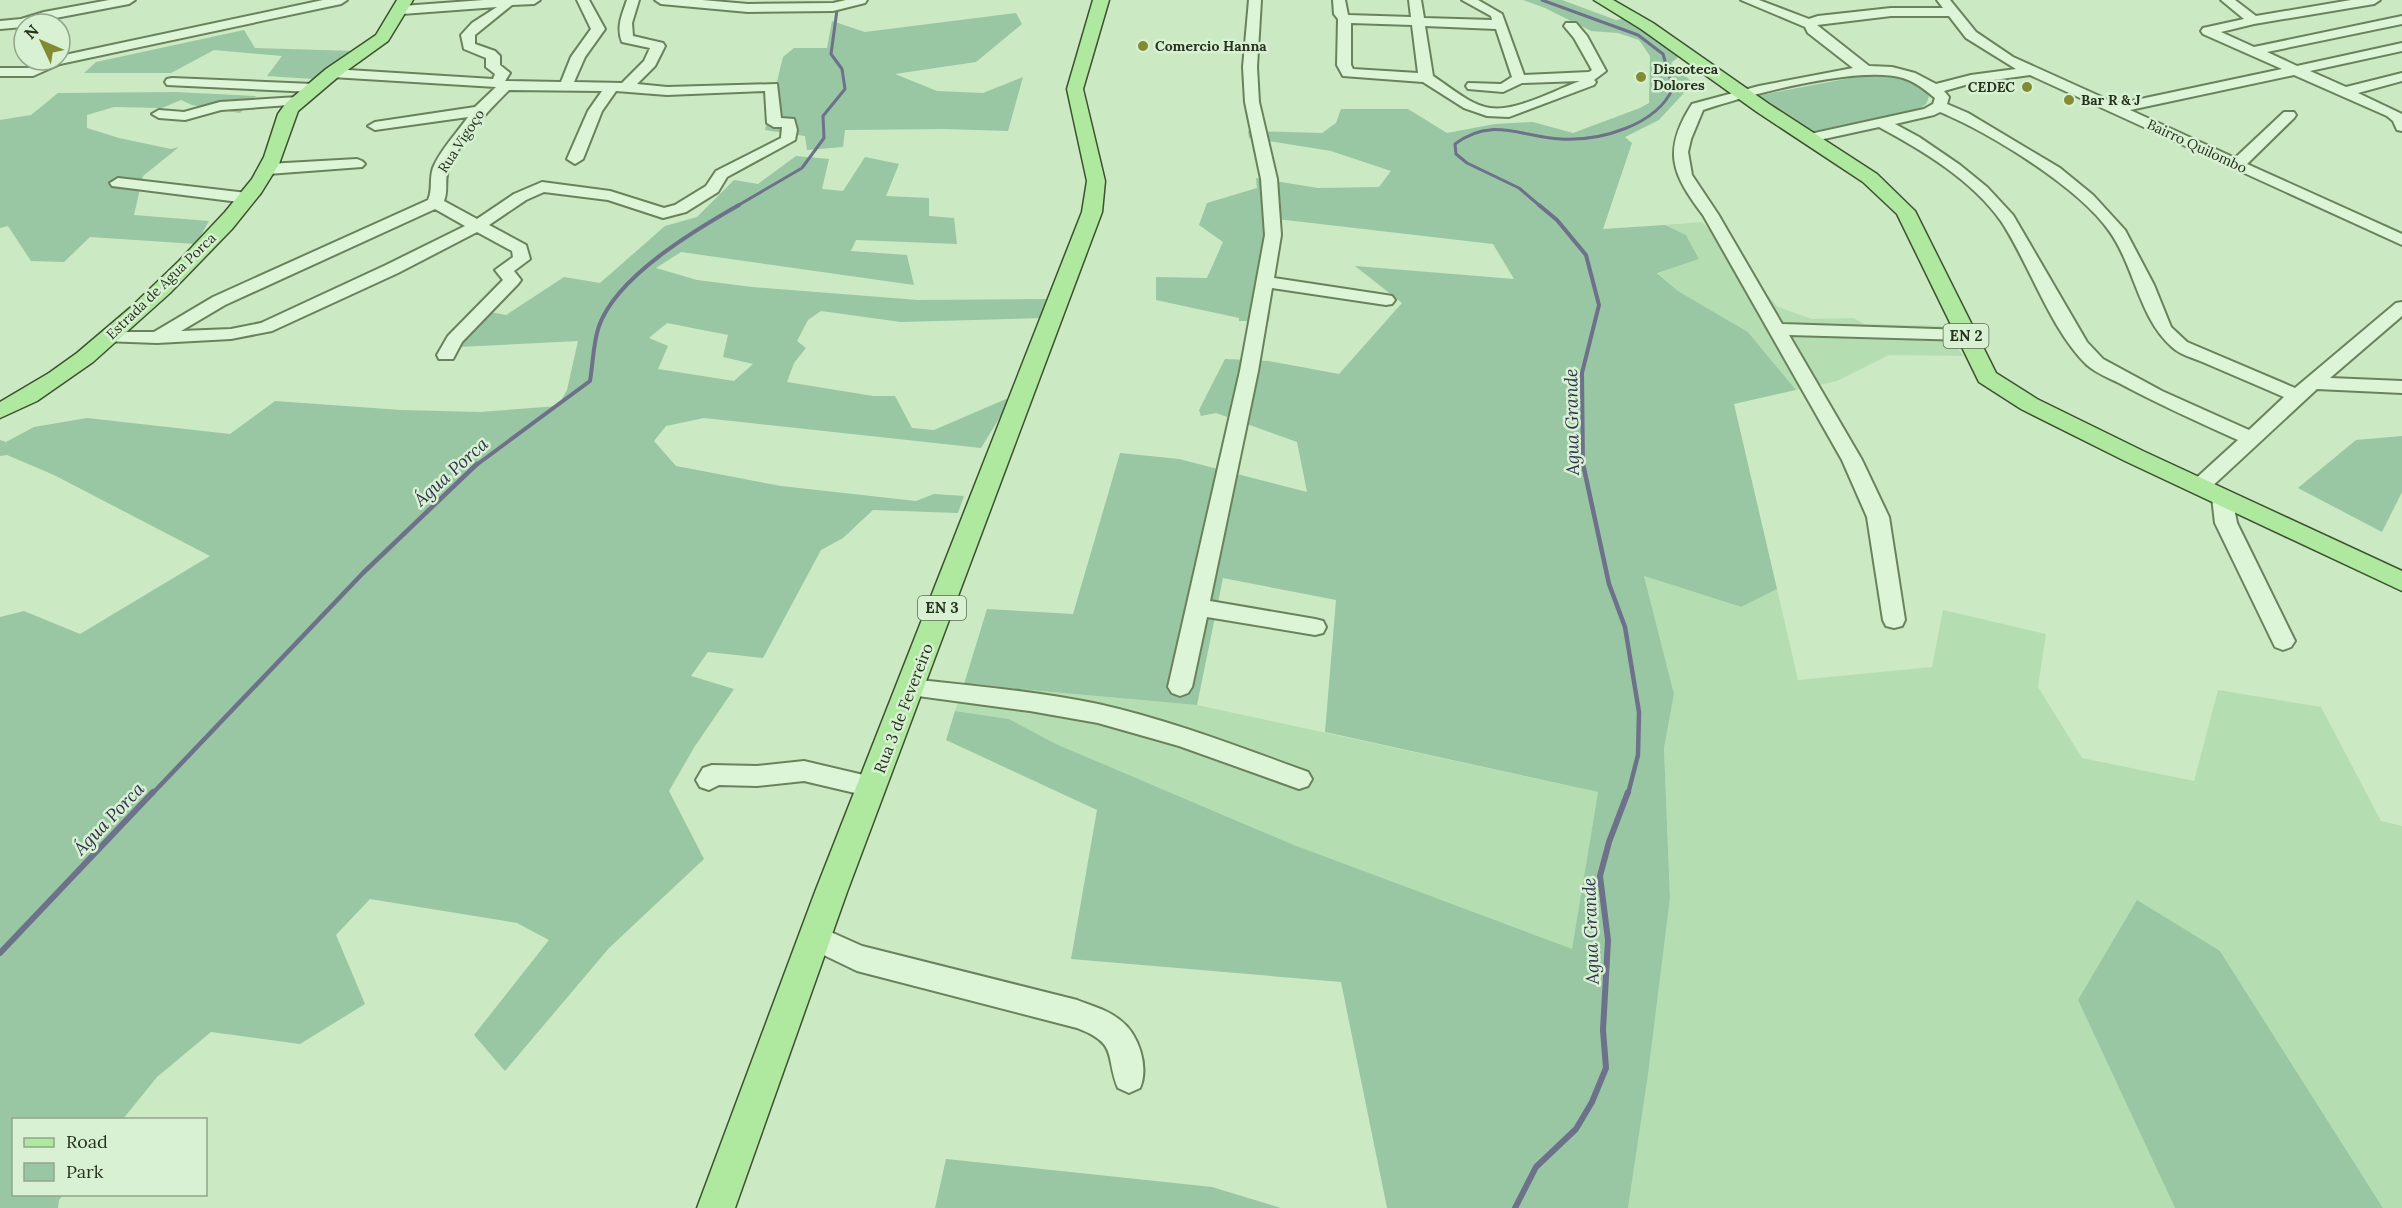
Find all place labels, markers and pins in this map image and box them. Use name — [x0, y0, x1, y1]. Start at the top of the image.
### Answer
place label: Comercio Hanna — [1155, 37, 1267, 55]
marker: Comercio Hanna — [1136, 39, 1150, 53]
place label: Discoteca Dolores — [1653, 60, 1719, 94]
marker: Discoteca Dolores — [1634, 70, 1648, 84]
place label: CEDEC — [1968, 78, 2015, 96]
marker: CEDEC — [2020, 80, 2034, 94]
place label: Bar R & J — [2081, 91, 2141, 109]
marker: Bar R & J — [2062, 93, 2076, 107]

